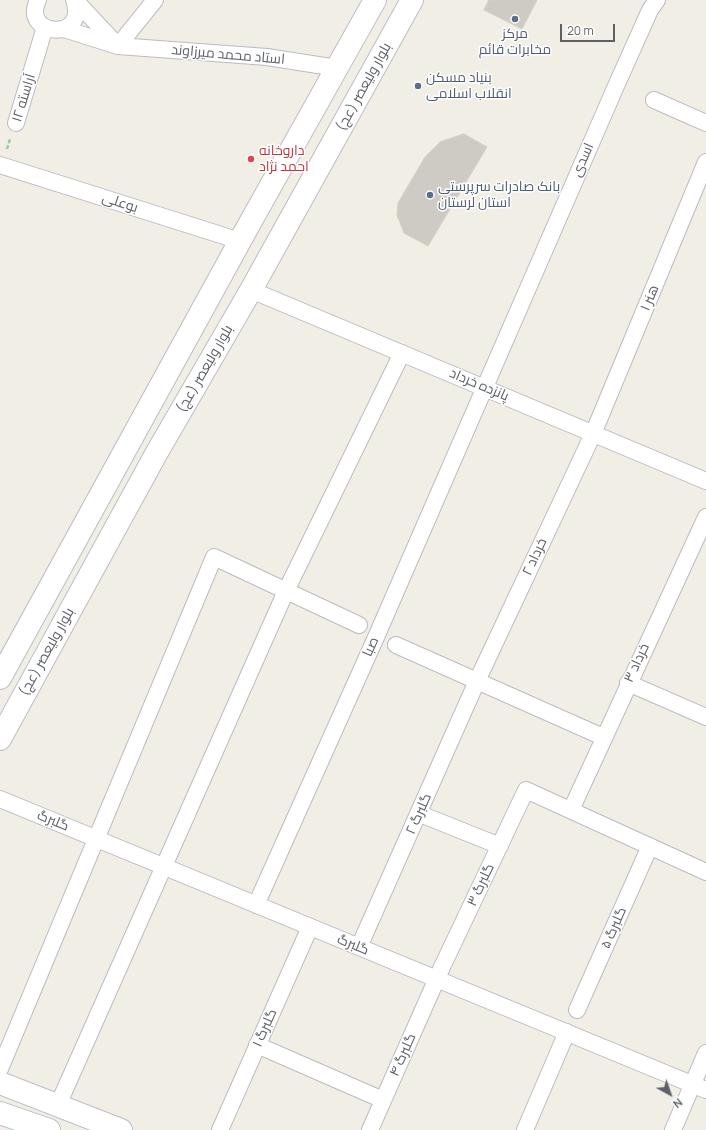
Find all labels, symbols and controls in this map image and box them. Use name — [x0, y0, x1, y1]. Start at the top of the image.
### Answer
marker: مرکز مخابرات قائم — [510, 14, 520, 24]
scale bar — [562, 16, 617, 42]
text: 20 m — [567, 22, 594, 39]
place label: مرکز مخابرات قائم — [479, 26, 551, 58]
street label: بلوار ولیعصر (عج) — [333, 40, 395, 134]
street label: استاد محمد میرزاوند — [171, 42, 285, 68]
place label: بنیاد مسکن انقلاب اسلامی — [426, 70, 512, 102]
street label: ۱۲ آراسته — [9, 72, 39, 124]
marker: بنیاد مسکن انقلاب اسلامی — [413, 81, 423, 91]
street label: اسدی — [568, 140, 598, 180]
place label: داروخانه احمد نژاد — [259, 143, 309, 176]
marker: داروخانه احمد نژاد — [246, 154, 256, 164]
place label: بانک صادرات سرپرستی استان لرستان — [438, 179, 560, 212]
street label: بوعلی — [100, 189, 140, 217]
marker: بانک صادرات سرپرستی استان لرستان — [425, 190, 435, 200]
street label: هنر ۱ — [637, 282, 663, 314]
street label: بلوار ولیعصر (عج) — [173, 322, 237, 416]
street label: پانزده خرداد — [447, 365, 511, 405]
street label: خرداد ۲ — [519, 536, 551, 578]
street label: بلوار ولیعصر (عج) — [16, 605, 78, 699]
street label: صبا — [359, 635, 383, 659]
street label: خرداد ۳ — [621, 641, 653, 685]
street label: گلبرگ ۲ — [403, 791, 435, 837]
street label: گلبرگ — [35, 807, 71, 835]
street label: گلبرگ ۳ — [464, 861, 498, 909]
street label: گلبرگ ۵ — [597, 905, 631, 951]
street label: گلبرگ — [335, 931, 371, 959]
street label: گلبرگ ۱ — [249, 1006, 281, 1050]
street label: گلبرگ ۴ — [386, 1031, 420, 1079]
north arrow — [650, 1074, 690, 1114]
text: N — [670, 1095, 686, 1112]

